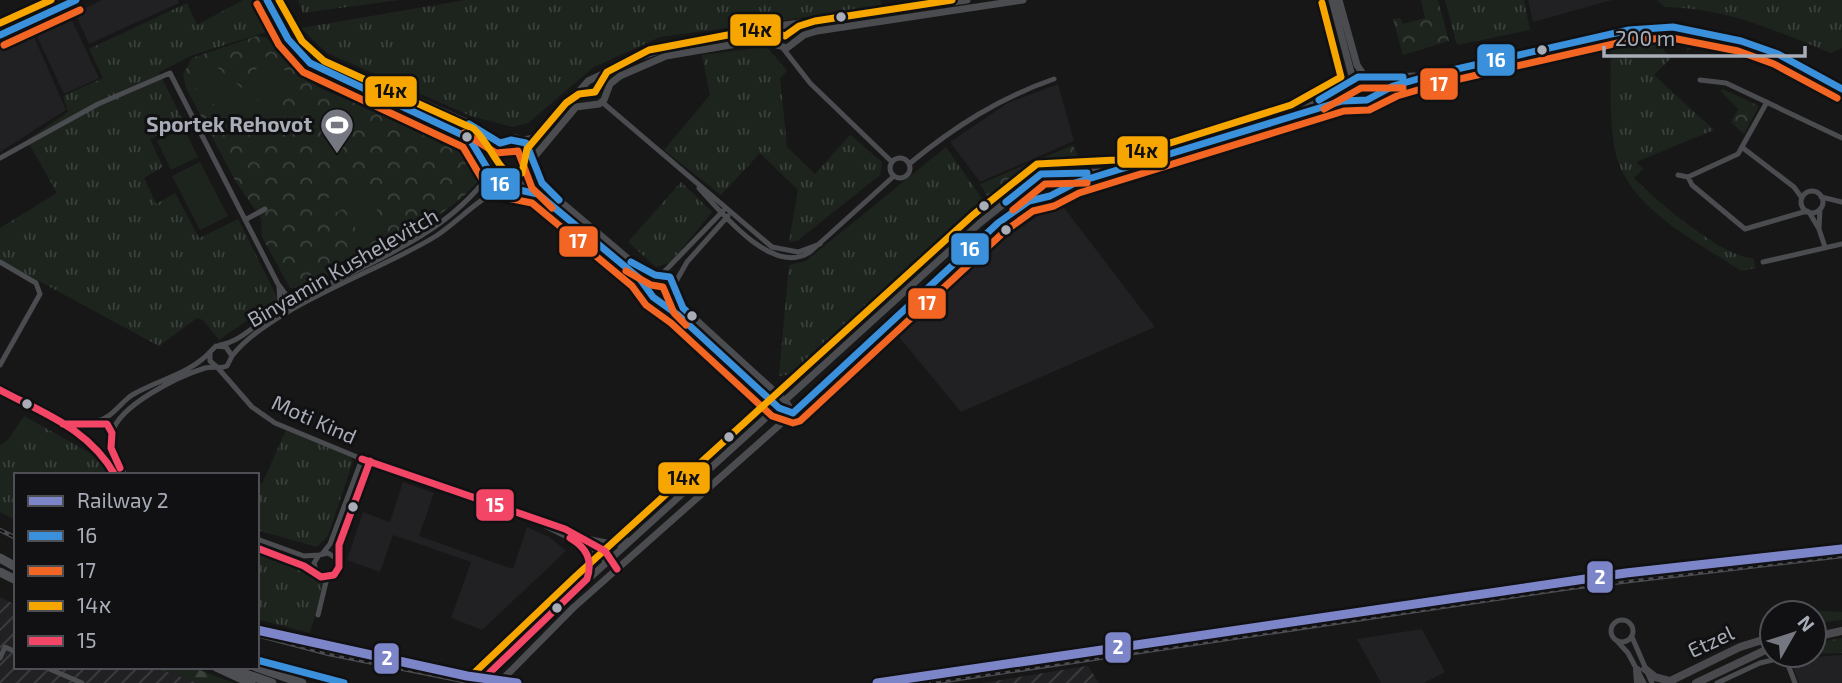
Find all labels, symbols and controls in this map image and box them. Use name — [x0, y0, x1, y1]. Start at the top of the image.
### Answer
unlabelled marker — [834, 10, 848, 24]
line badge: 14א — [729, 13, 782, 47]
scale bar — [1604, 14, 1805, 58]
text: 14א — [739, 18, 773, 41]
text: 200 m — [1615, 25, 1675, 50]
line badge: 16 — [1476, 43, 1516, 77]
unlabelled marker — [1535, 43, 1549, 57]
text: 16 — [1486, 48, 1506, 71]
line badge: 17 — [1419, 67, 1459, 101]
text: 17 — [1430, 72, 1448, 95]
line badge: 14א — [364, 75, 418, 108]
text: 14א — [374, 79, 408, 102]
sports icon: Sportek Rehovot — [318, 106, 356, 155]
place label: Sportek Rehovot — [146, 111, 312, 136]
unlabelled marker — [460, 130, 474, 144]
line badge: 14א — [1116, 135, 1169, 169]
text: 14א — [1125, 139, 1159, 162]
line badge: 16 — [480, 167, 521, 201]
text: 16 — [490, 172, 510, 195]
unlabelled marker — [977, 199, 991, 213]
street label: Binyamin Kushelevitch — [242, 202, 442, 332]
unlabelled marker — [999, 223, 1013, 237]
line badge: 17 — [558, 225, 599, 258]
text: 17 — [569, 229, 587, 252]
line badge: 16 — [950, 232, 990, 266]
text: 16 — [960, 237, 980, 260]
line badge: 17 — [907, 287, 947, 320]
text: 17 — [918, 291, 936, 314]
unlabelled marker — [685, 309, 699, 323]
street label: Moti Kind — [268, 389, 361, 448]
unlabelled marker — [20, 397, 34, 411]
unlabelled marker — [722, 430, 736, 444]
line badge: 14א — [657, 461, 711, 495]
text: 14א — [667, 466, 701, 489]
legend — [14, 473, 259, 669]
text: Railway 2 — [77, 487, 169, 512]
line badge: 15 — [475, 488, 515, 522]
text: 15 — [486, 493, 504, 516]
unlabelled marker — [346, 500, 360, 514]
text: 16 — [77, 522, 97, 547]
text: 17 — [77, 557, 96, 582]
line badge: 2 — [1586, 560, 1614, 594]
text: 2 — [1594, 565, 1606, 588]
text: 14א — [77, 592, 112, 617]
north arrow — [1758, 599, 1828, 669]
unlabelled marker — [550, 601, 564, 615]
text: N — [1793, 610, 1820, 636]
street label: Etzel — [1683, 619, 1738, 662]
text: 15 — [77, 627, 97, 652]
line badge: 2 — [1104, 631, 1132, 664]
text: 2 — [1112, 635, 1124, 658]
line badge: 2 — [373, 642, 400, 675]
text: 2 — [381, 646, 393, 669]

